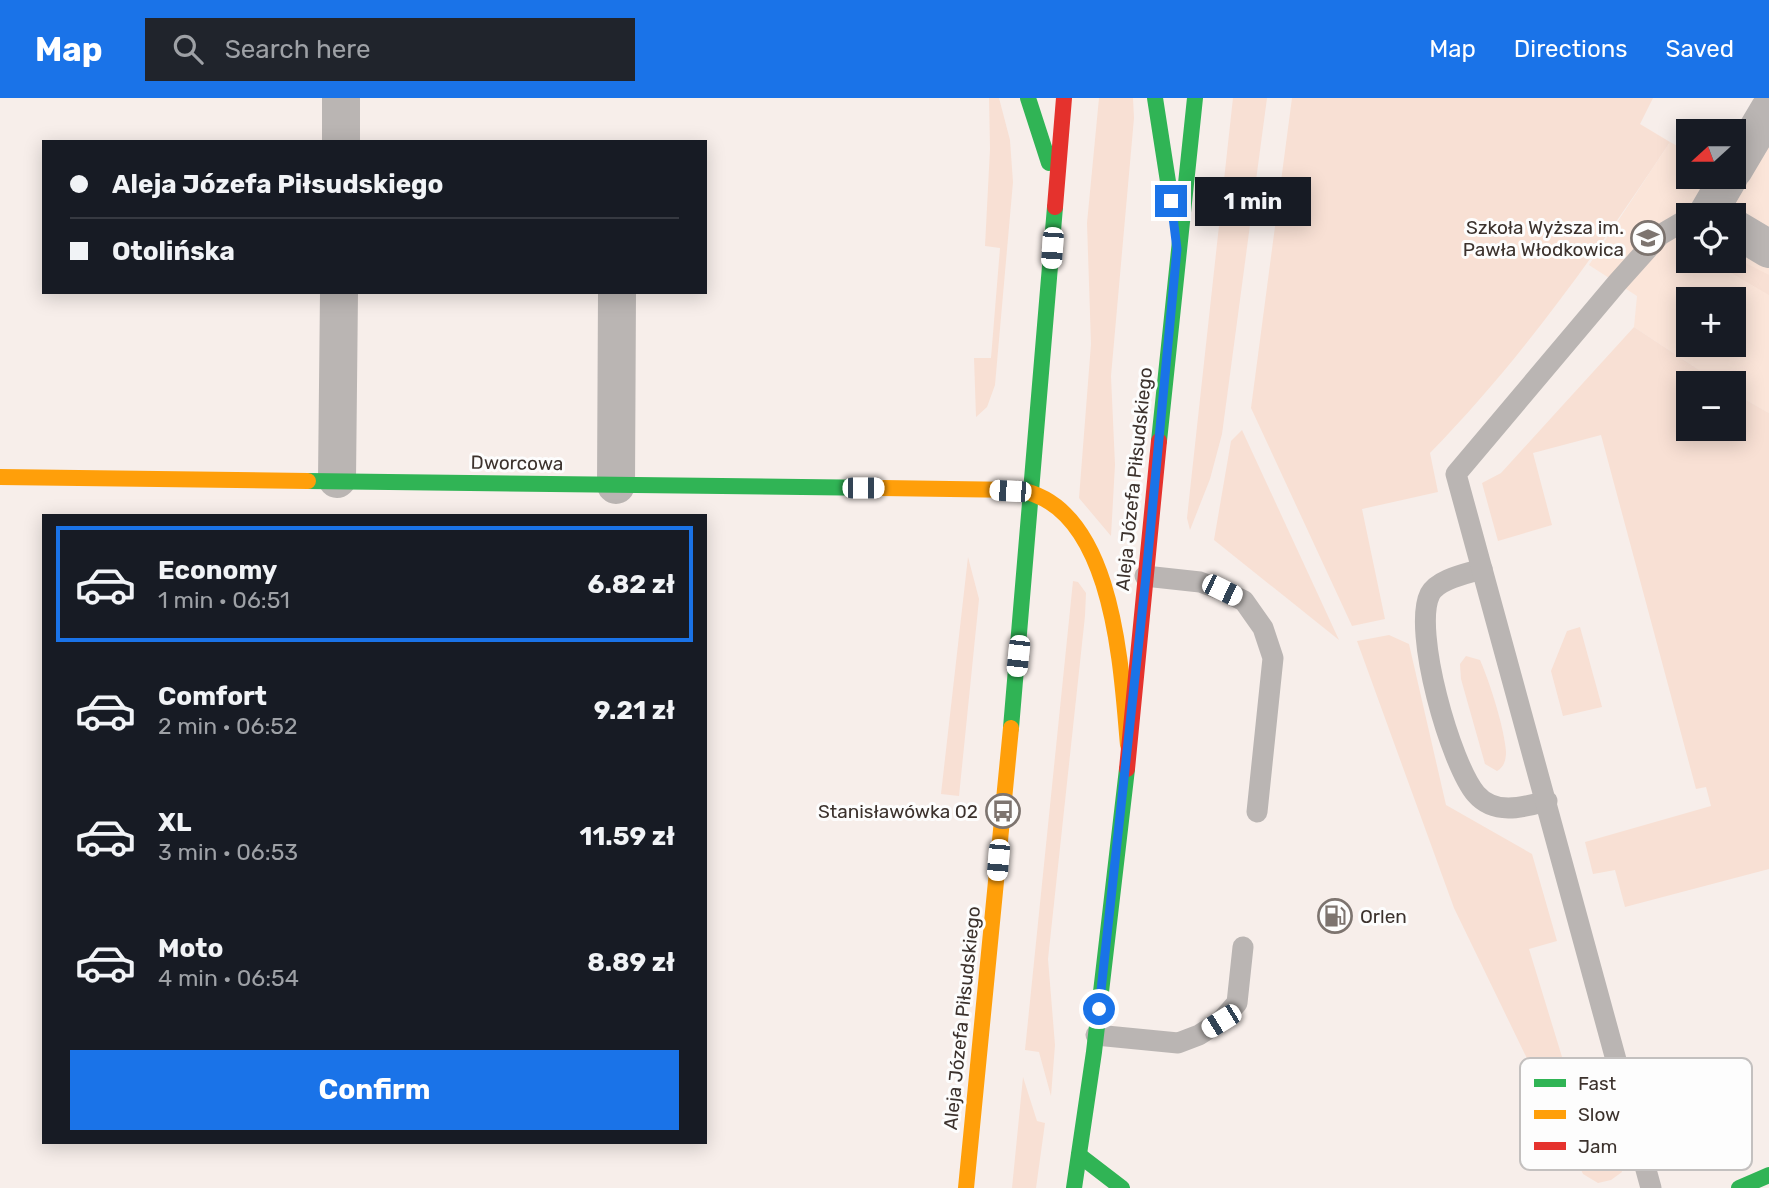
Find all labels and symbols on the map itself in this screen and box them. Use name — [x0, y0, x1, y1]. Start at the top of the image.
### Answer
north arrow — [1676, 119, 1746, 189]
callout: 1 min — [1196, 176, 1311, 226]
route end — [1155, 185, 1187, 217]
place label: Szkoła Wyższa im. Pawła Włodkowica — [1463, 216, 1624, 261]
school or university icon: Szkoła Wyższa im. Pawła Włodkowica — [1629, 219, 1667, 257]
car — [1041, 226, 1064, 270]
street label: Aleja Józefa Piłsudskiego — [1111, 366, 1157, 592]
street label: Dworcowa — [471, 451, 563, 475]
car — [843, 478, 885, 499]
car — [989, 479, 1032, 503]
car — [1199, 571, 1246, 609]
car — [1006, 634, 1031, 678]
bus stop icon: Stanisławówka 02 — [984, 792, 1022, 830]
place label: Stanisławówka 02 — [818, 800, 978, 823]
car — [986, 838, 1011, 882]
fuel station icon: Orlen — [1316, 897, 1354, 935]
street label: Aleja Józefa Piłsudskiego — [939, 905, 985, 1131]
place label: Orlen — [1360, 905, 1407, 928]
route start — [1083, 993, 1115, 1025]
car — [1198, 1001, 1245, 1041]
legend — [1520, 1058, 1752, 1170]
text: Fast — [1578, 1072, 1617, 1095]
text: Slow — [1578, 1103, 1620, 1126]
text: Jam — [1578, 1135, 1617, 1158]

